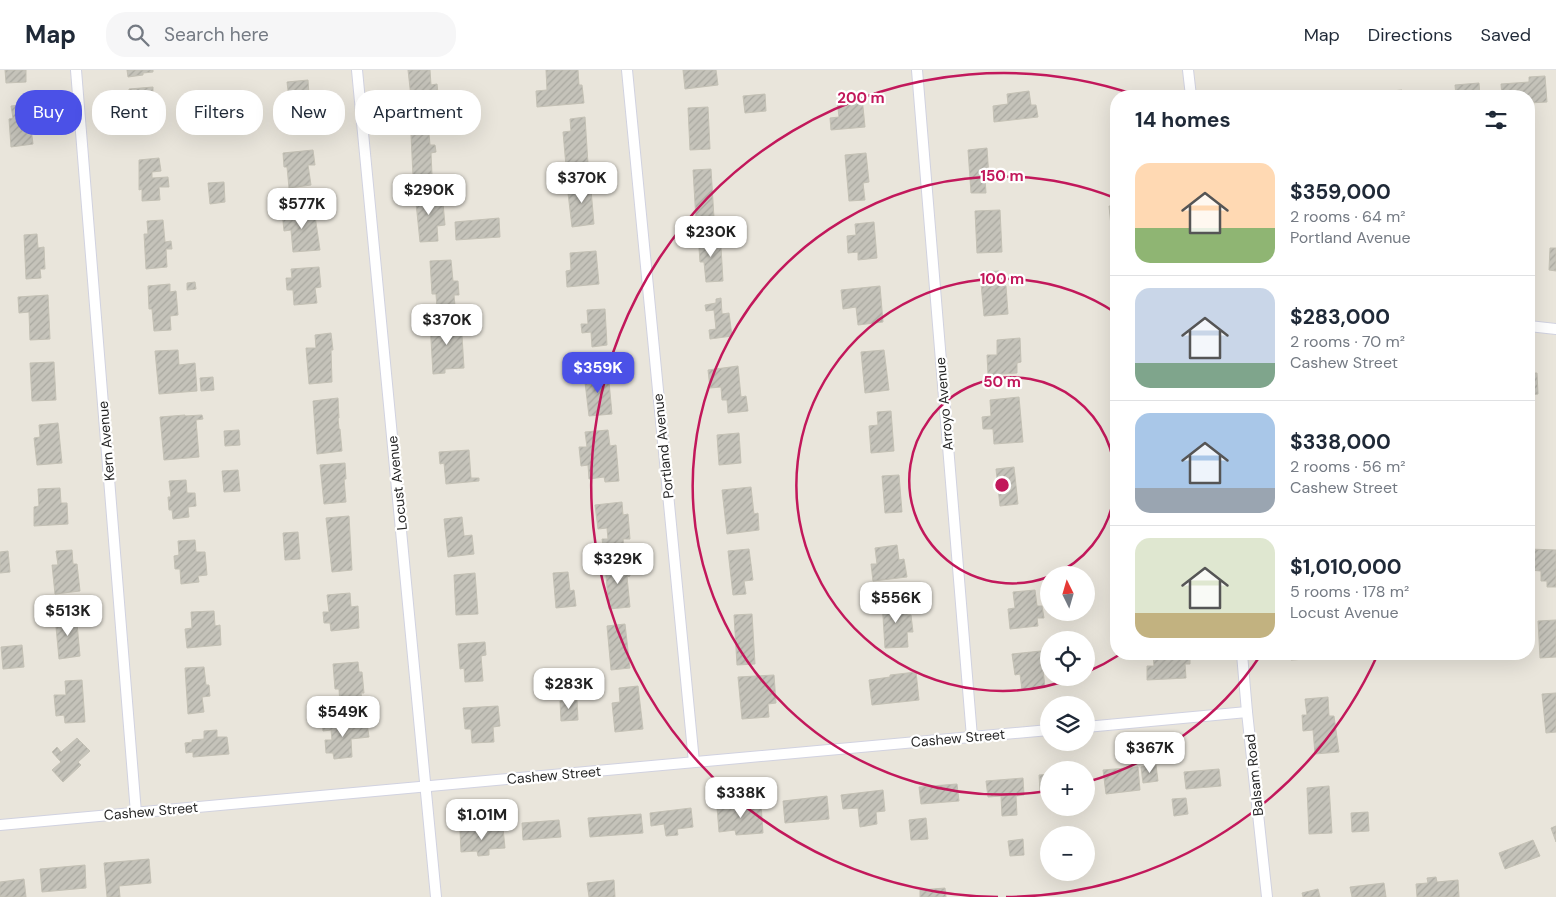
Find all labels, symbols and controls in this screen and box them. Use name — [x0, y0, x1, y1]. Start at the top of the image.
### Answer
search box — [106, 12, 456, 57]
text: Map — [25, 19, 76, 50]
icon: search — [124, 21, 152, 49]
text: Search here — [164, 22, 269, 47]
text: Map — [1304, 23, 1340, 47]
text: Directions — [1368, 23, 1453, 47]
text: Saved — [1481, 23, 1531, 47]
text: 200 m — [837, 88, 885, 108]
chip: Buy — [15, 90, 82, 135]
chip: Rent — [92, 90, 166, 135]
chip: Filters — [176, 90, 263, 135]
chip: New — [273, 90, 345, 135]
chip: Apartment — [355, 90, 481, 135]
text: 14 homes — [1135, 106, 1231, 134]
icon: filters — [1482, 106, 1510, 134]
pin: $370K — [547, 162, 617, 204]
text: 150 m — [981, 166, 1024, 186]
text: $370K — [557, 167, 607, 188]
pin: $290K — [394, 174, 464, 216]
text: $359,000 — [1290, 178, 1391, 206]
text: $290K — [404, 179, 454, 200]
icon: home — [1175, 183, 1235, 243]
pin: $577K — [267, 188, 337, 230]
text: $577K — [278, 193, 326, 214]
text: 2 rooms · 64 m² — [1290, 206, 1406, 227]
pin: $230K — [676, 216, 746, 258]
text: $230K — [686, 221, 736, 242]
text: Portland Avenue — [1290, 227, 1411, 248]
text: 100 m — [980, 269, 1024, 289]
text: $283,000 — [1290, 303, 1390, 331]
pin: $370K — [412, 304, 482, 346]
icon: home — [1175, 308, 1235, 368]
text: $370K — [422, 309, 472, 330]
text: 2 rooms · 70 m² — [1290, 331, 1405, 352]
pin: $359K — [563, 352, 633, 394]
text: Cashew Street — [1290, 352, 1398, 373]
street label: Arroyo Avenue — [931, 356, 957, 452]
text: $359K — [573, 357, 623, 378]
text: 50 m — [983, 372, 1021, 392]
street label: Portland Avenue — [649, 393, 677, 499]
street label: Kern Avenue — [94, 400, 118, 482]
text: $338,000 — [1290, 428, 1391, 456]
icon: home — [1175, 433, 1235, 493]
street label: Locust Avenue — [383, 435, 411, 531]
text: 2 rooms · 56 m² — [1290, 456, 1406, 477]
centre of rings — [993, 476, 1011, 494]
text: Cashew Street — [1290, 477, 1398, 498]
pin: $329K — [583, 542, 653, 585]
text: $329K — [593, 548, 643, 569]
text: $1,010,000 — [1290, 553, 1402, 581]
icon: home — [1175, 558, 1235, 618]
north arrow — [1040, 566, 1095, 621]
map controls — [1040, 566, 1095, 881]
text: 5 rooms · 178 m² — [1290, 581, 1409, 602]
pin: $556K — [861, 582, 931, 624]
text: $556K — [871, 587, 921, 608]
pin: $513K — [33, 594, 103, 637]
text: $513K — [45, 600, 91, 621]
text: Locust Avenue — [1290, 602, 1398, 623]
button: locate — [1040, 631, 1095, 686]
pin: $283K — [534, 668, 604, 710]
text: $283K — [544, 673, 594, 694]
pin: $549K — [308, 696, 378, 738]
button: layers — [1040, 696, 1095, 751]
text: $549K — [318, 701, 368, 722]
street label: Cashew Street — [910, 725, 1006, 751]
pin: $367K — [1115, 732, 1185, 774]
street label: Balsam Road — [1241, 733, 1267, 817]
text: $367K — [1126, 737, 1174, 758]
button: + — [1040, 761, 1095, 816]
street label: Cashew Street — [506, 762, 602, 788]
pin: $338K — [706, 776, 776, 819]
text: $338K — [716, 782, 766, 803]
street label: Cashew Street — [103, 798, 199, 824]
pin: $1.01M — [441, 798, 523, 841]
text: $1.01M — [457, 804, 507, 825]
button: − — [1040, 826, 1095, 881]

